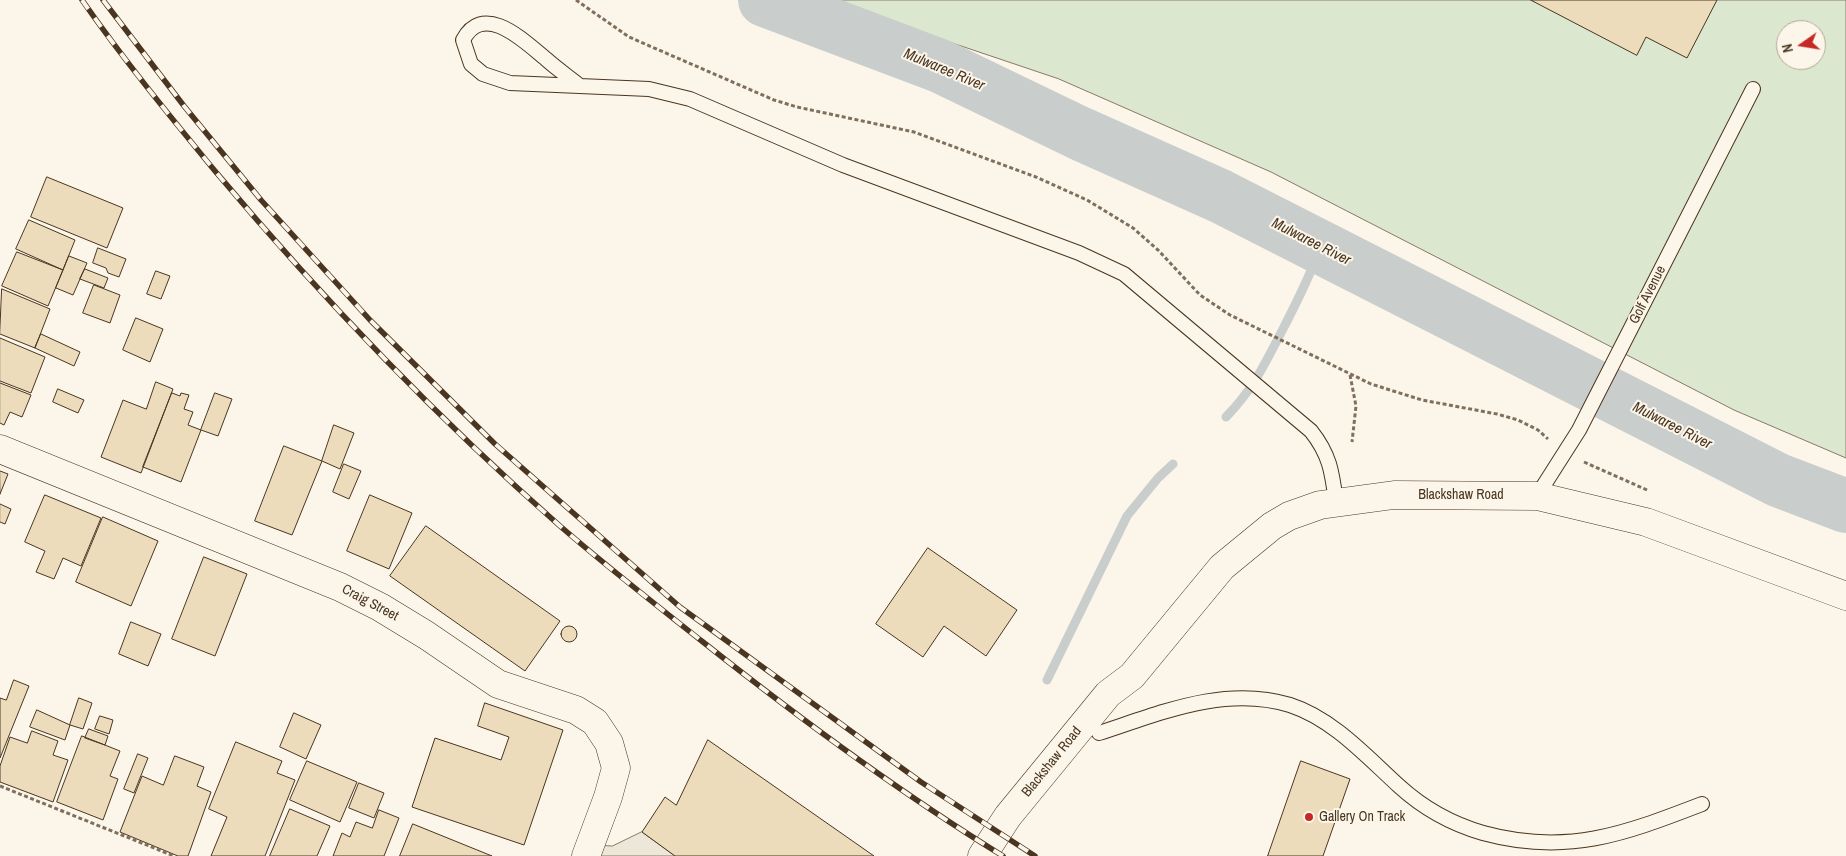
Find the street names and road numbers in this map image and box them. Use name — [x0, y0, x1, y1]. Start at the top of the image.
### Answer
street label: Golf Avenue — [1626, 263, 1670, 327]
street label: Blackshaw Road — [1418, 487, 1504, 503]
street label: Craig Street — [339, 581, 401, 625]
street label: Blackshaw Road — [1019, 723, 1085, 801]

